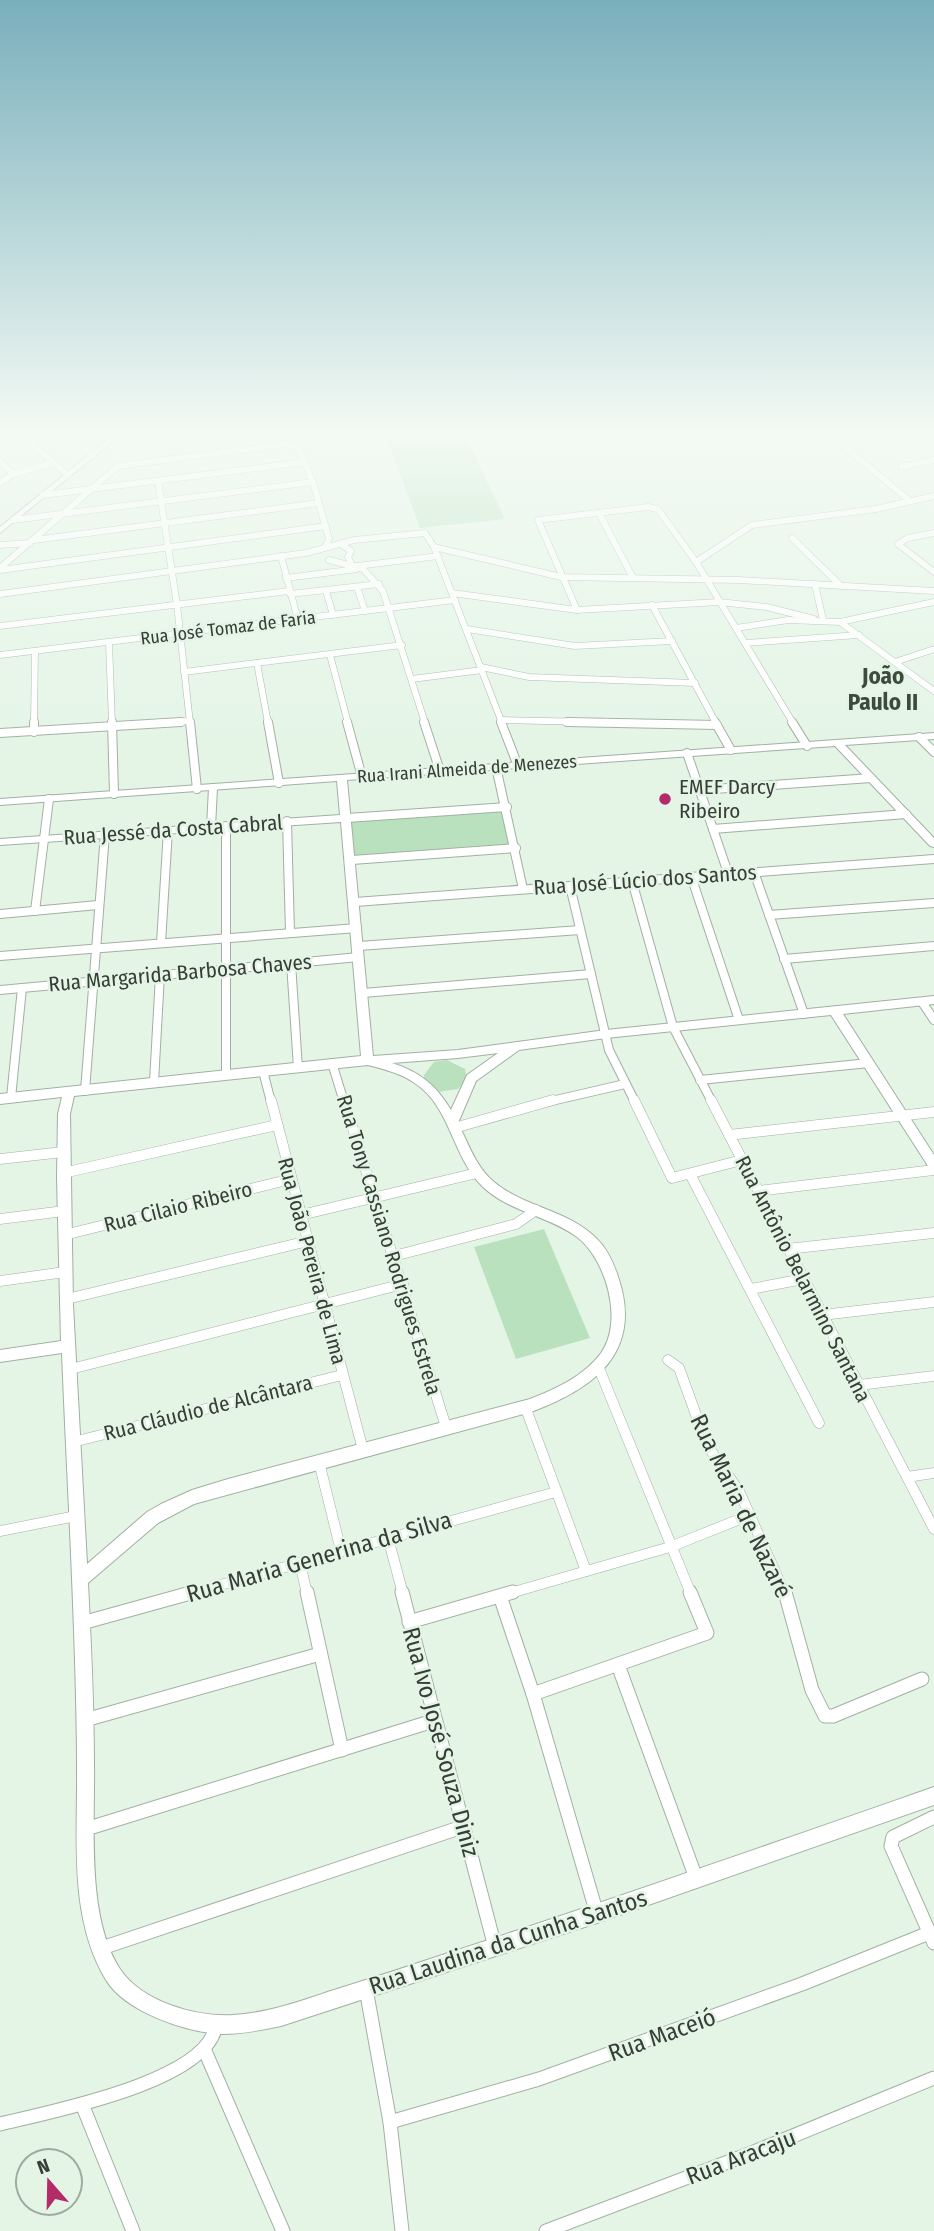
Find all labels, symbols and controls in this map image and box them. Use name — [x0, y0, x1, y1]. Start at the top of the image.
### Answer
street label: Rua José Tomaz de Faria — [139, 606, 317, 650]
district label: João Paulo II — [848, 662, 918, 716]
street label: Rua Irani Almeida de Menezes — [356, 750, 578, 788]
place label: EMEF Darcy Ribeiro — [679, 774, 776, 824]
marker: EMEF Darcy Ribeiro — [657, 791, 673, 807]
street label: Rua Jessé da Costa Cabral — [63, 809, 284, 851]
street label: Rua José Lúcio dos Santos — [533, 859, 757, 901]
street label: Rua Margarida Barbosa Chaves — [47, 949, 313, 997]
street label: Rua Tony Cassiano Rodrigues Estrela — [331, 1092, 447, 1398]
street label: Rua Antônio Belarmino Santana — [729, 1151, 877, 1407]
street label: Rua João Pereira de Lima — [272, 1155, 352, 1367]
street label: Rua Cilaio Ribeiro — [101, 1176, 255, 1238]
street label: Rua Cláudio de Alcântara — [101, 1369, 315, 1447]
street label: Rua Maria de Nazaré — [684, 1410, 798, 1602]
street label: Rua Maria Generina da Silva — [183, 1506, 455, 1608]
street label: Rua Ivo José Souza Diniz — [397, 1624, 485, 1860]
street label: Rua Laudina da Cunha Santos — [365, 1884, 651, 2000]
street label: Rua Maceió — [604, 2003, 720, 2067]
street label: Rua Aracaju — [682, 2123, 800, 2191]
north arrow — [14, 2147, 84, 2217]
text: N — [34, 2154, 53, 2179]

